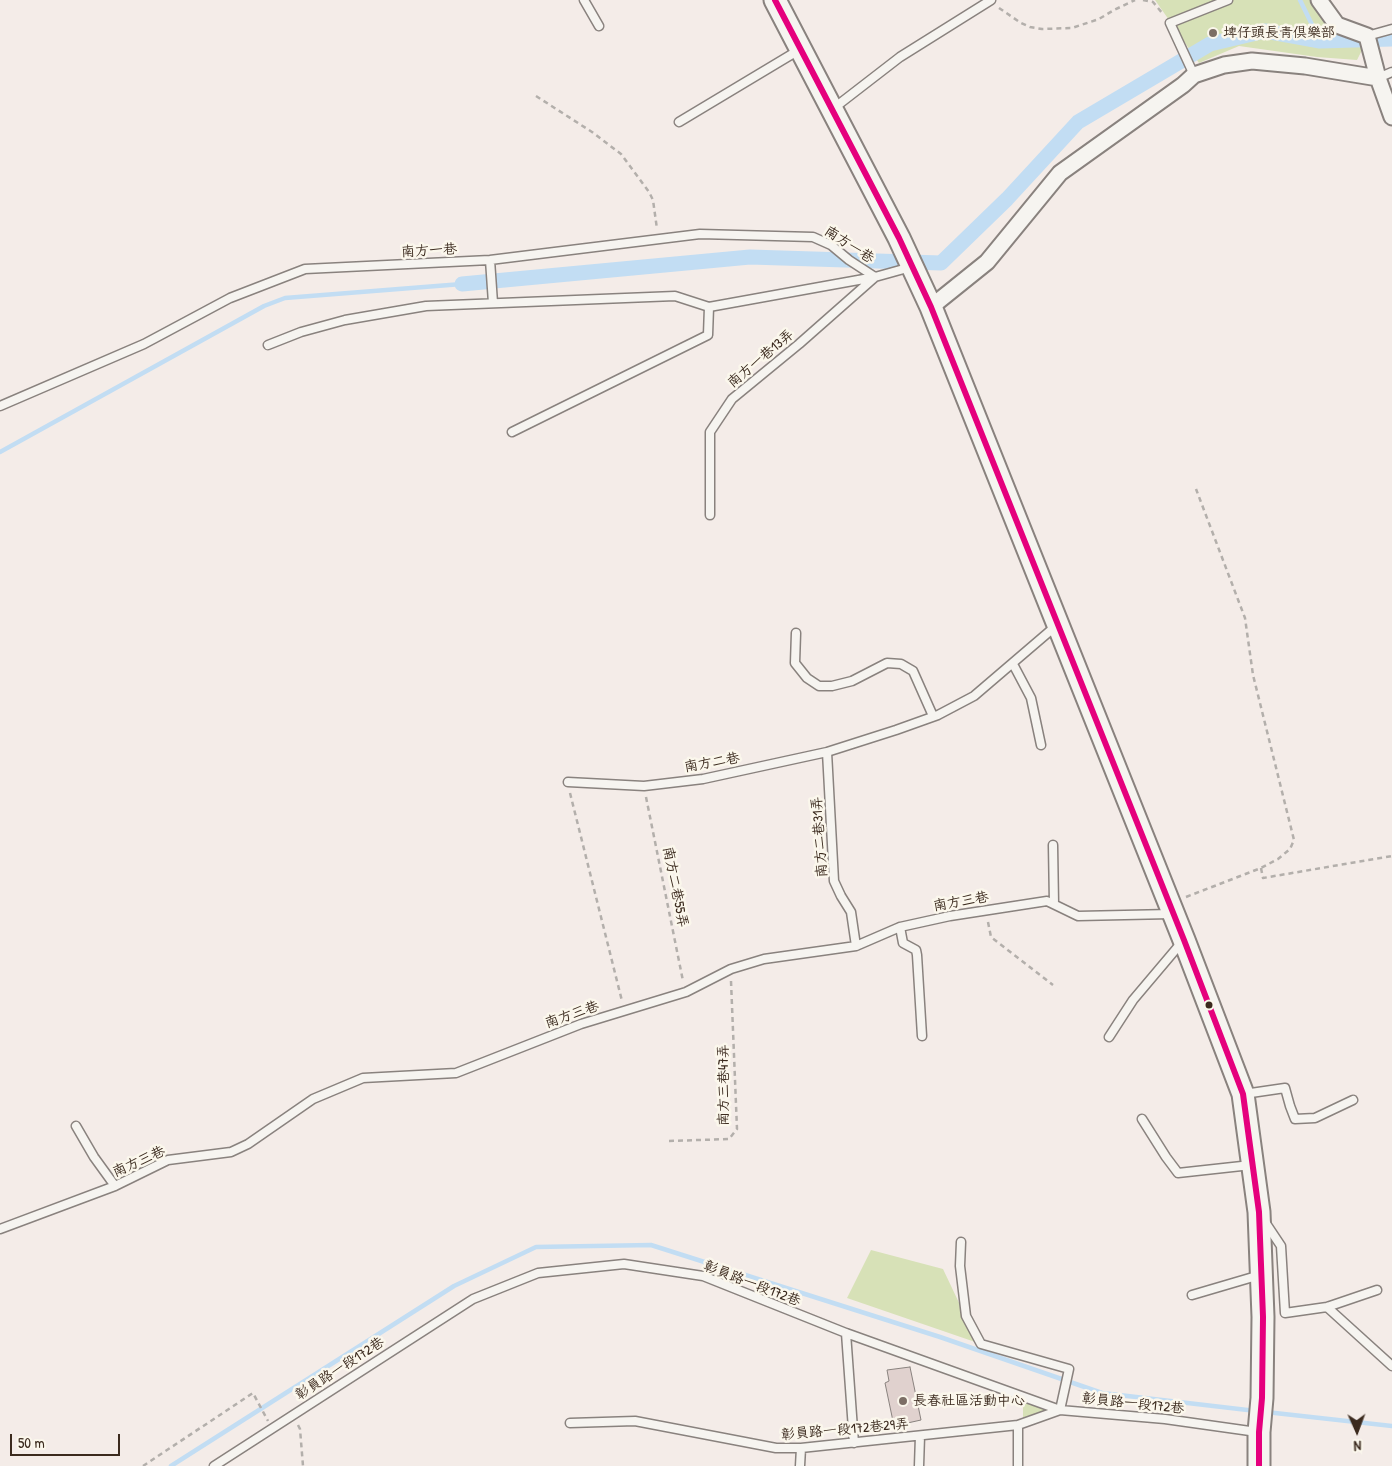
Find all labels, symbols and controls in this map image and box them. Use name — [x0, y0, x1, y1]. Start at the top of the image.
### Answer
place label: 埤仔頭長青俱樂部 — [1223, 25, 1335, 41]
marker: 埤仔頭長青俱樂部 — [1207, 27, 1219, 39]
street label: 南方一巷 — [821, 223, 877, 267]
street label: 南方一巷 — [401, 241, 457, 261]
street label: 南方一巷13弄 — [724, 326, 798, 392]
street label: 南方二巷 — [683, 750, 741, 776]
street label: 南方二巷31弄 — [809, 796, 831, 878]
street label: 南方二巷55弄 — [659, 845, 691, 929]
street label: 南方三巷 — [932, 889, 990, 915]
street label: 南方三巷 — [543, 998, 601, 1032]
unlabelled marker — [1204, 1000, 1214, 1010]
street label: 南方三巷47弄 — [716, 1044, 732, 1126]
street label: 南方三巷 — [110, 1143, 168, 1181]
street label: 彰員路一段172巷 — [701, 1258, 803, 1310]
street label: 彰員路一段172巷 — [292, 1334, 388, 1404]
street label: 彰員路一段172巷 — [1081, 1390, 1185, 1418]
place label: 長春社區活動中心 — [913, 1393, 1025, 1409]
marker: 長春社區活動中心 — [897, 1395, 909, 1407]
north arrow — [1332, 1406, 1382, 1456]
street label: 彰員路一段172巷29弄 — [780, 1416, 910, 1444]
scale bar — [12, 1424, 122, 1456]
text: 50 m — [18, 1432, 45, 1453]
text: N — [1353, 1437, 1362, 1456]

